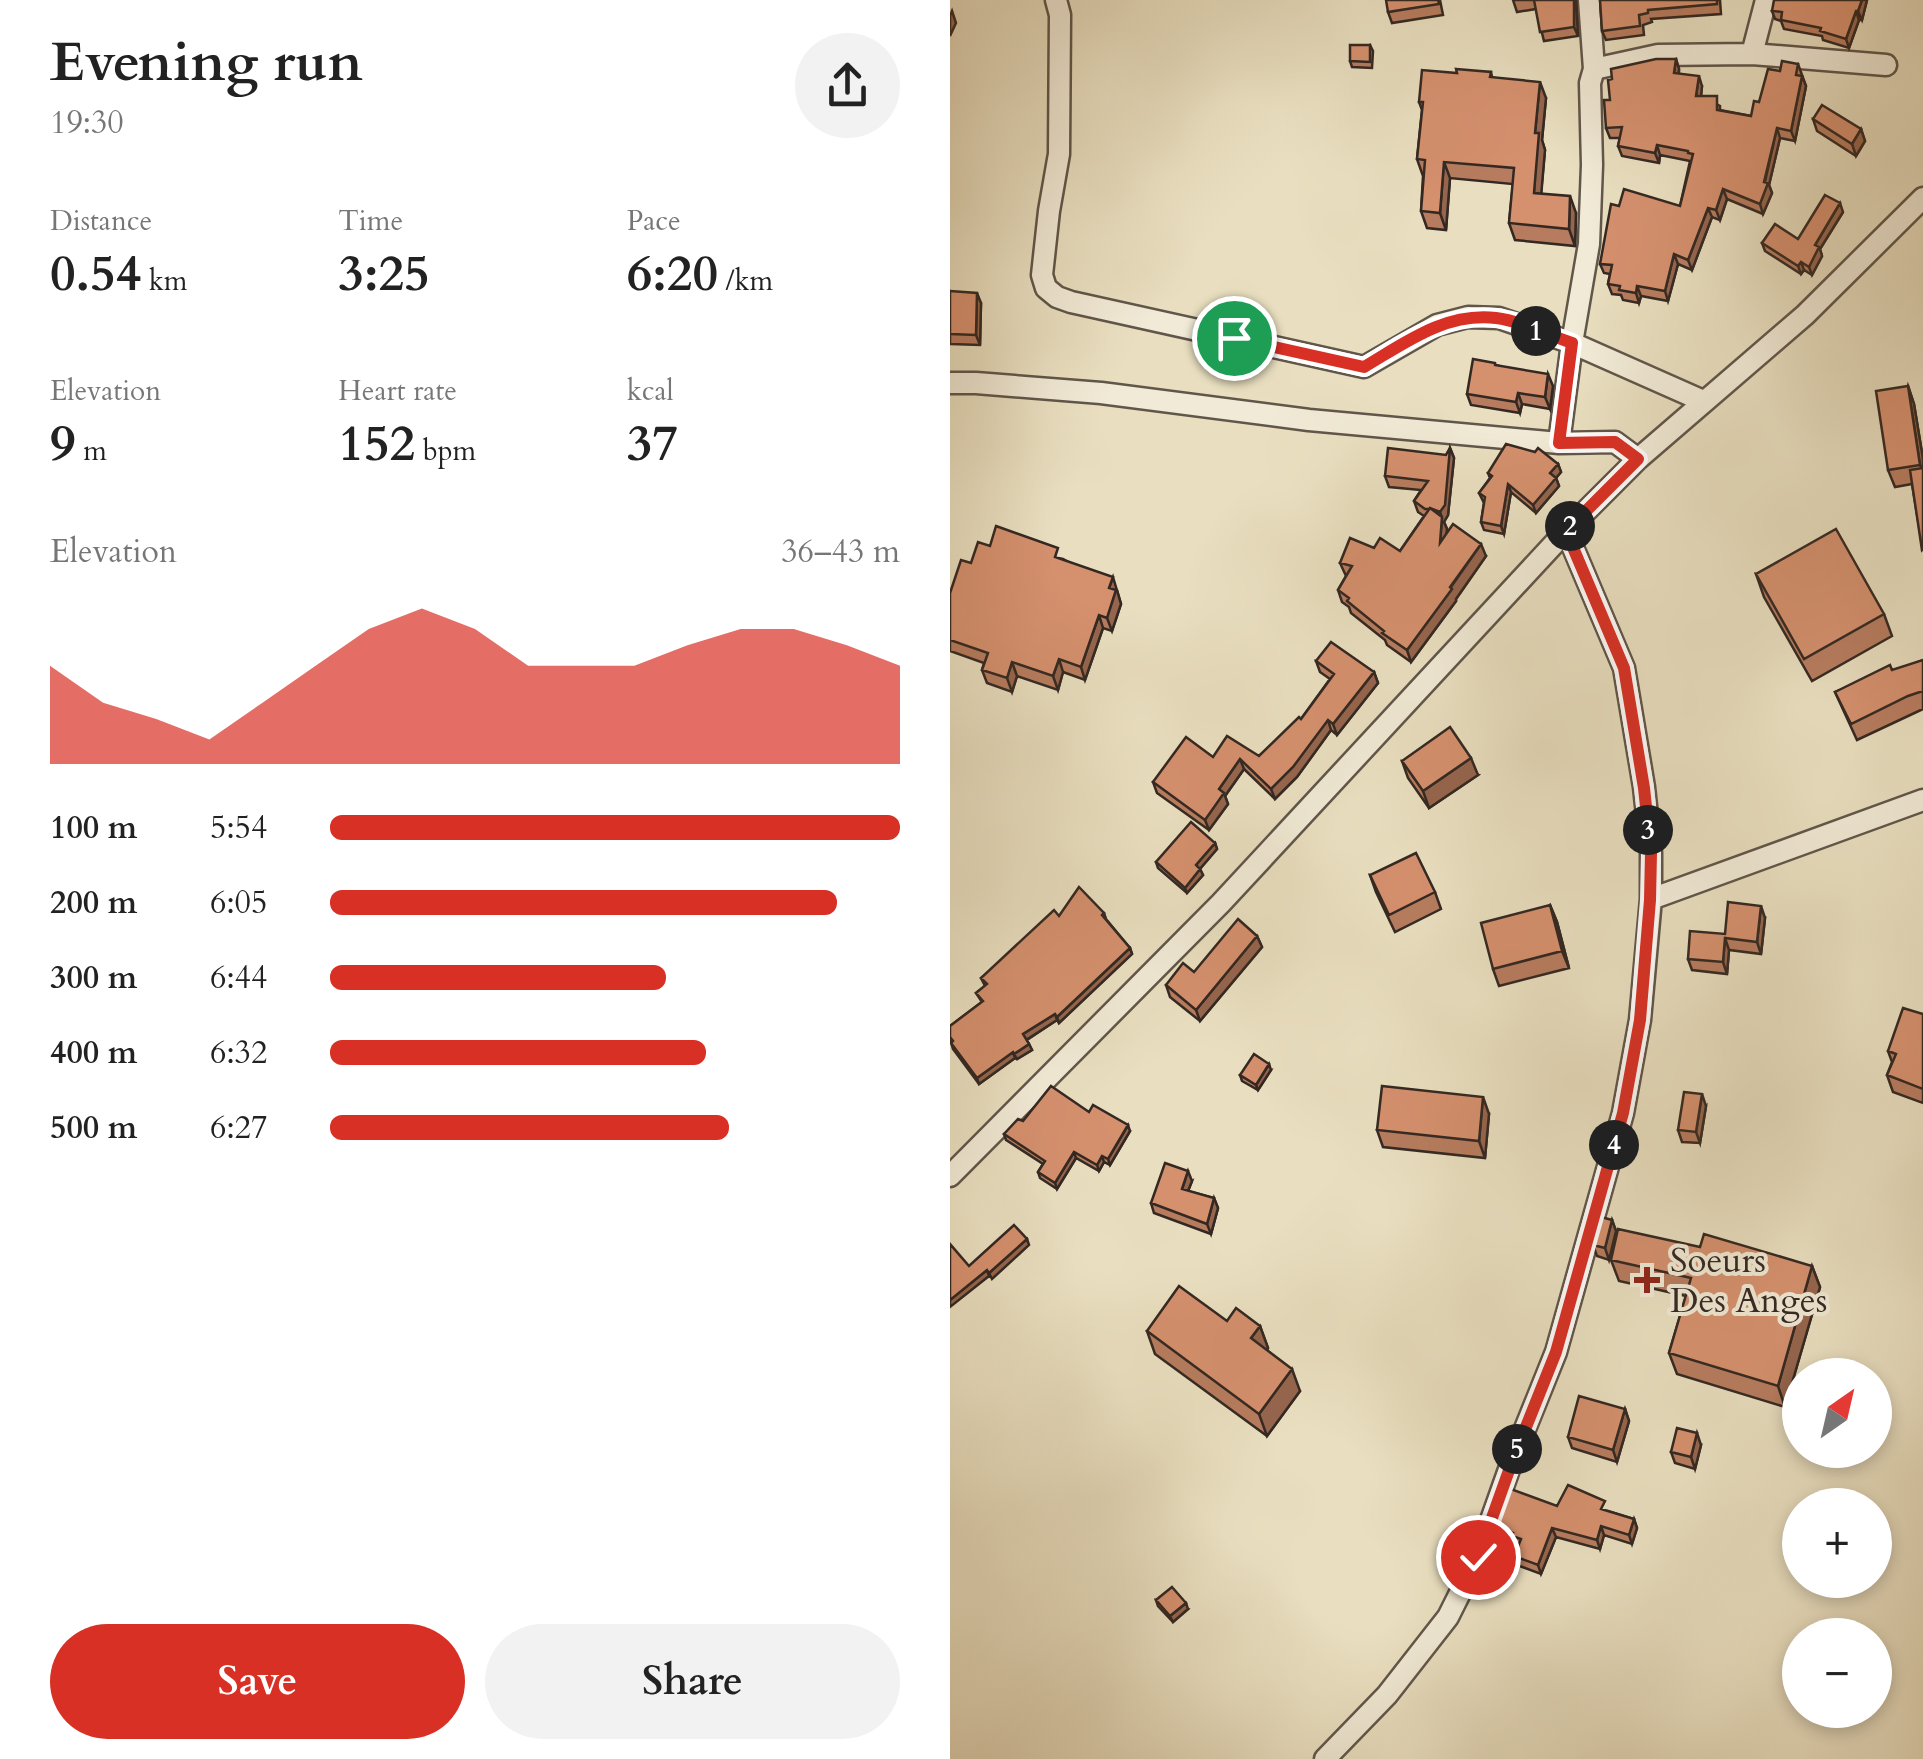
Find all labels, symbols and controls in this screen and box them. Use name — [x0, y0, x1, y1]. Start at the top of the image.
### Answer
text: Evening run — [50, 26, 363, 100]
button: share — [795, 33, 900, 138]
text: 19:30 — [50, 101, 124, 145]
text: Distance — [50, 202, 152, 240]
text: Time — [338, 202, 403, 240]
text: Pace — [627, 202, 681, 240]
text: 0.54 — [50, 240, 141, 308]
text: 3:25 — [338, 240, 430, 308]
text: 6:20 — [627, 240, 718, 308]
text: km — [141, 262, 188, 300]
text: /km — [718, 262, 773, 300]
pin — [1192, 296, 1277, 381]
pin: 1 — [1511, 306, 1561, 356]
icon: arrive — [1207, 311, 1262, 366]
text: 1 — [1529, 312, 1543, 350]
text: Elevation — [50, 372, 161, 410]
text: Heart rate — [338, 372, 457, 410]
text: kcal — [627, 372, 674, 410]
text: 9 — [50, 410, 76, 478]
text: 152 — [338, 410, 415, 478]
text: 37 — [627, 410, 678, 478]
text: m — [76, 432, 107, 470]
text: bpm — [415, 432, 476, 470]
pin: 2 — [1545, 501, 1595, 551]
text: 2 — [1563, 507, 1577, 545]
text: Elevation — [50, 530, 177, 574]
text: 36–43 m — [781, 530, 900, 574]
pin: 3 — [1623, 805, 1673, 855]
text: 100 m — [50, 806, 137, 850]
text: 5:54 — [210, 806, 267, 850]
text: 3 — [1641, 811, 1655, 849]
text: 200 m — [50, 881, 137, 925]
text: 6:05 — [210, 881, 267, 925]
text: 300 m — [50, 956, 137, 1000]
text: 6:44 — [210, 956, 267, 1000]
text: 400 m — [50, 1031, 137, 1075]
text: 6:32 — [210, 1031, 267, 1075]
text: 500 m — [50, 1106, 137, 1150]
text: 6:27 — [210, 1106, 267, 1150]
pin: 4 — [1589, 1120, 1639, 1170]
text: 4 — [1607, 1126, 1621, 1164]
place label: Soeurs Des Anges — [1670, 1237, 1827, 1325]
marker: Soeurs Des Anges — [1634, 1267, 1660, 1293]
north arrow — [1782, 1358, 1892, 1468]
map controls — [1782, 1358, 1892, 1728]
pin: 5 — [1492, 1424, 1542, 1474]
text: 5 — [1510, 1430, 1524, 1468]
button: + — [1782, 1488, 1892, 1598]
pin — [1436, 1515, 1521, 1600]
icon: check — [1451, 1530, 1506, 1585]
button: − — [1782, 1618, 1892, 1728]
button: Save — [50, 1624, 465, 1739]
button: Share — [485, 1624, 900, 1739]

